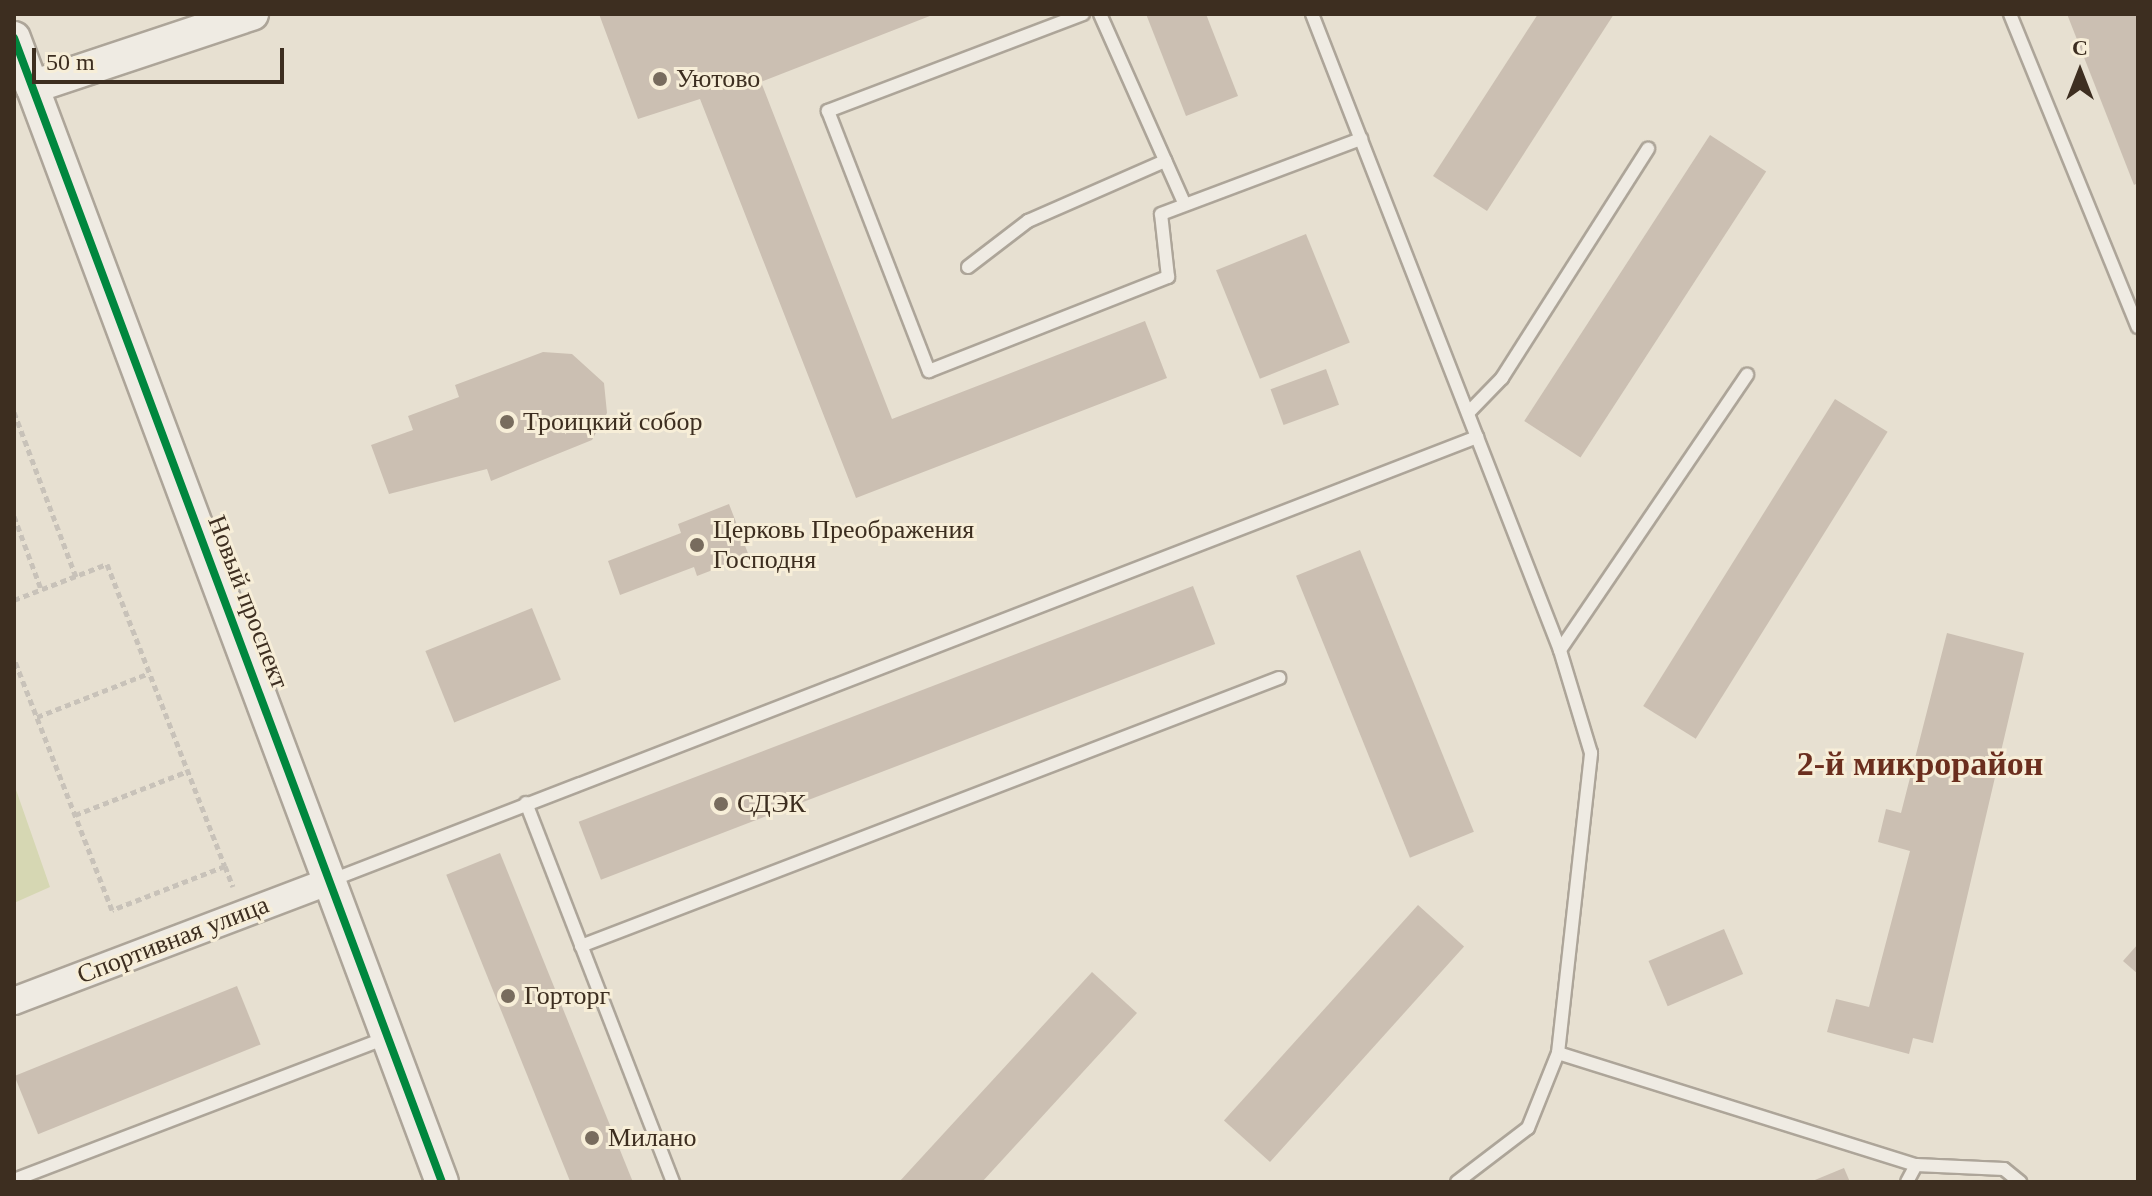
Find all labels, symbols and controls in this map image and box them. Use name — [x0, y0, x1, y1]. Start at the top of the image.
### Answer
scale bar — [36, 32, 288, 82]
north arrow — [2040, 32, 2120, 112]
text: С — [2072, 35, 2088, 60]
text: 50 m — [46, 49, 95, 75]
place label: Уютово — [676, 63, 760, 95]
marker: Уютово — [651, 70, 669, 88]
place label: Троицкий собор — [523, 406, 702, 438]
marker: Троицкий собор — [498, 413, 516, 431]
street label: Новый проспект — [201, 511, 295, 693]
place label: Церковь Преображения Господня — [713, 514, 974, 576]
marker: Церковь Преображения Господня — [688, 536, 706, 554]
district label: 2-й микрорайон — [1797, 744, 2043, 784]
place label: СДЭК — [737, 788, 806, 820]
marker: СДЭК — [712, 795, 730, 813]
street label: Спортивная улица — [73, 889, 273, 991]
place label: Горторг — [524, 980, 610, 1012]
marker: Горторг — [499, 987, 517, 1005]
place label: Милано — [608, 1122, 696, 1154]
marker: Милано — [583, 1129, 601, 1147]

